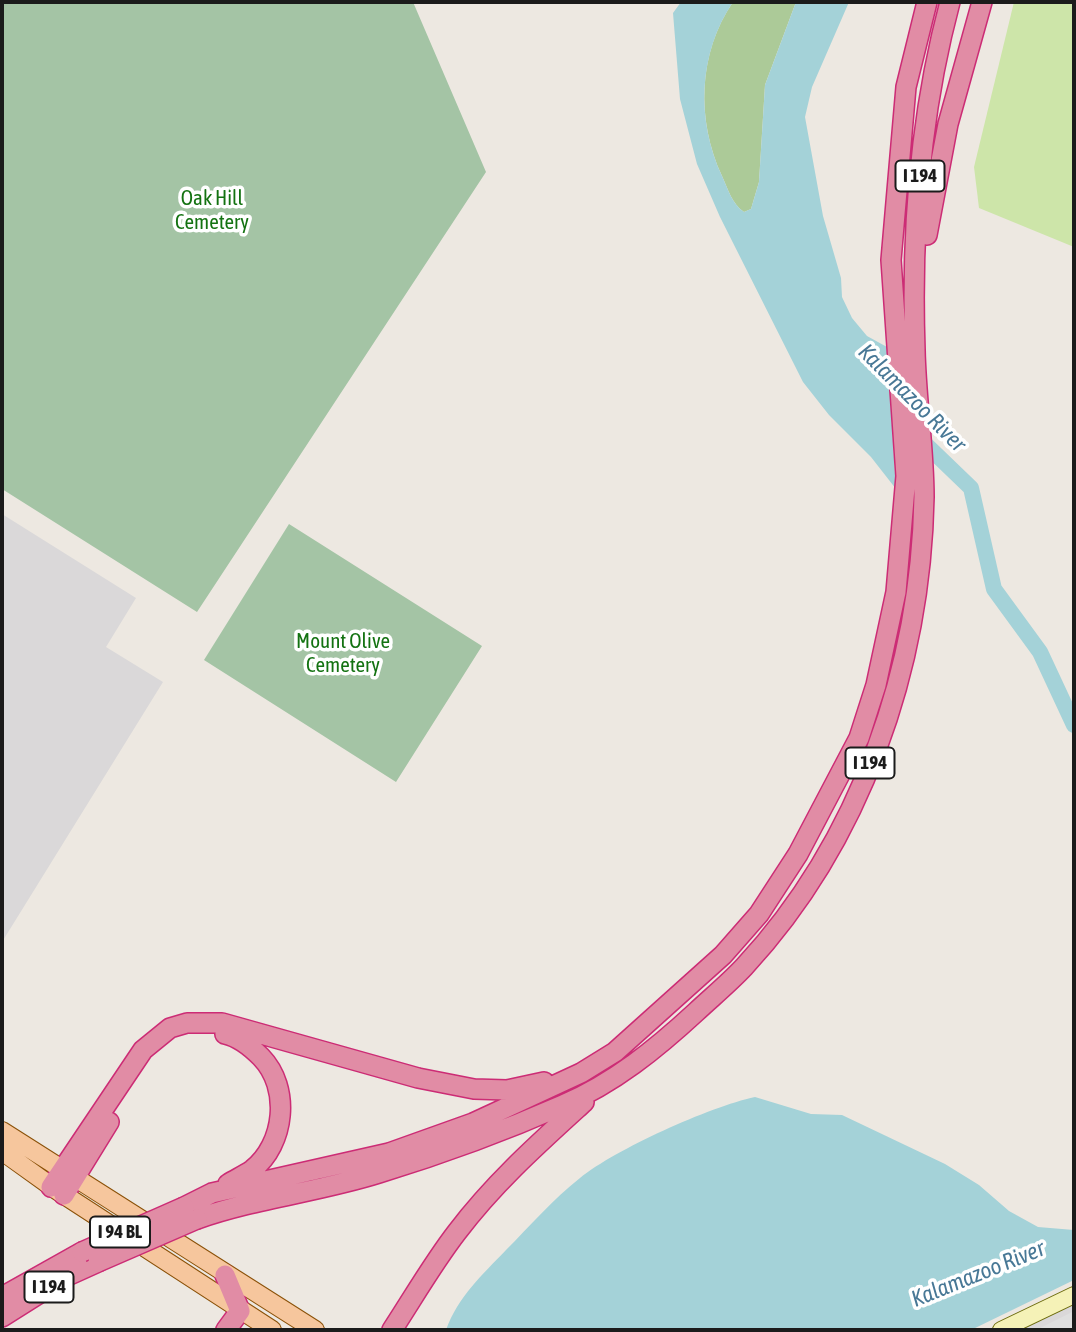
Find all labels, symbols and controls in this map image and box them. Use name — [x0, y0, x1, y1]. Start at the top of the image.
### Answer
road number: I 194 — [895, 160, 944, 192]
park label: Oak Hill Cemetery — [175, 185, 249, 235]
water label: Kalamazoo River — [852, 338, 972, 458]
park label: Mount Olive Cemetery — [296, 628, 390, 678]
road number: I 194 — [846, 748, 894, 778]
road number: I 94 BL — [90, 1216, 150, 1248]
water label: Kalamazoo River — [907, 1235, 1049, 1313]
road number: I 194 — [24, 1272, 74, 1302]

